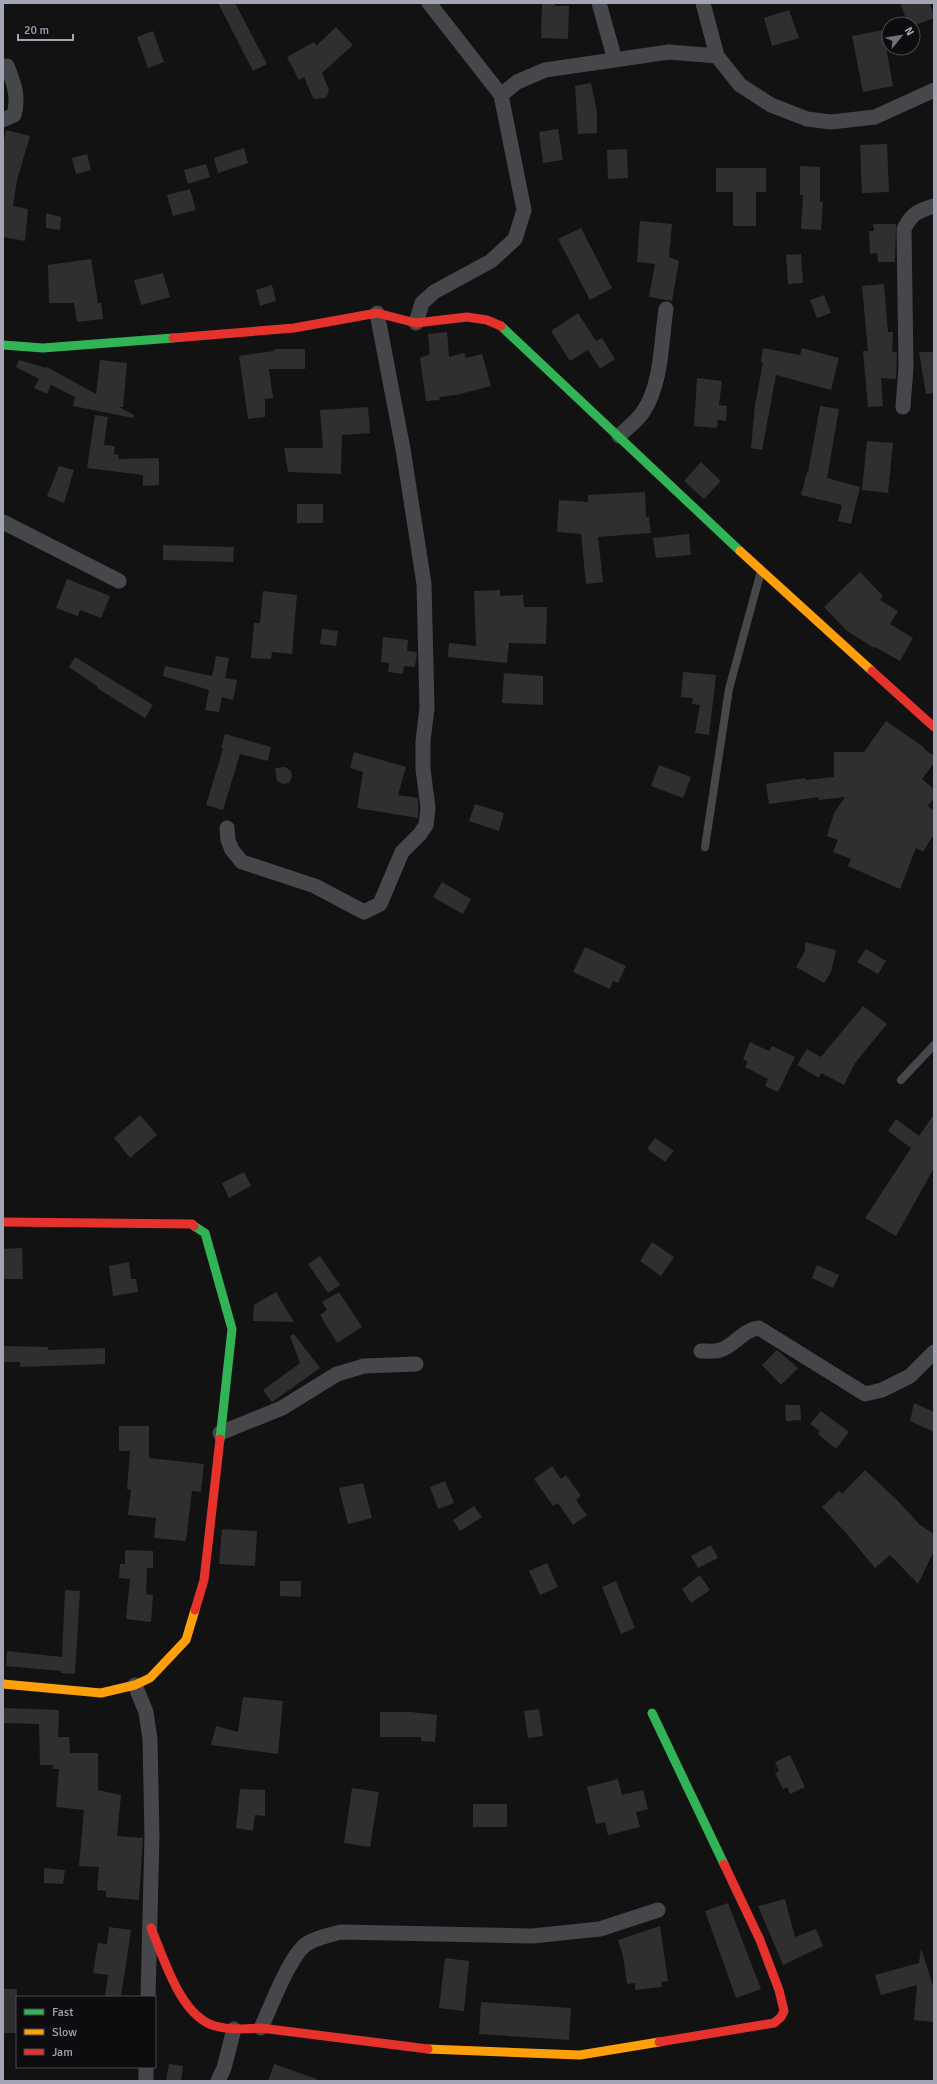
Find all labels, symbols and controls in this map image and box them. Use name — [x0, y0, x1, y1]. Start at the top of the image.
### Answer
scale bar — [18, 16, 73, 42]
north arrow — [881, 16, 921, 56]
text: 20 m — [24, 23, 49, 38]
text: N — [902, 25, 917, 38]
legend — [16, 1996, 156, 2068]
text: Fast — [52, 2005, 73, 2020]
text: Slow — [52, 2025, 77, 2040]
text: Jam — [52, 2045, 73, 2060]

